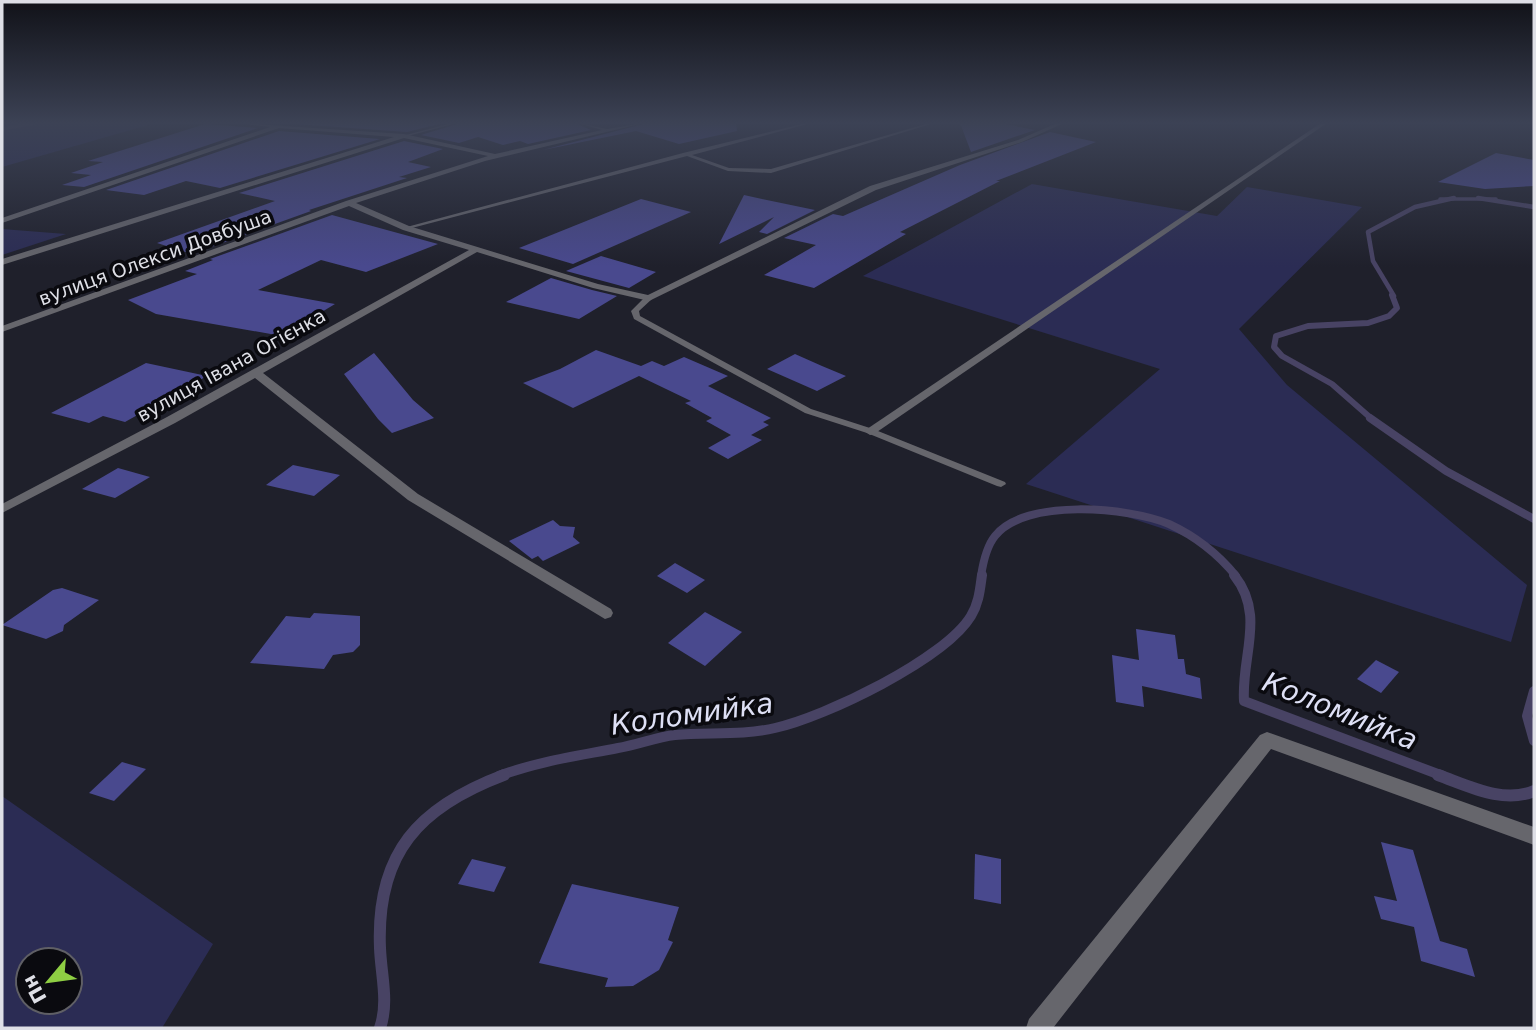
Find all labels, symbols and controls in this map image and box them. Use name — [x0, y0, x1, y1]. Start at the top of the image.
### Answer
street label: вулиця Олекси Довбуша — [36, 205, 274, 309]
street label: вулиця Івана Огієнка — [133, 304, 329, 426]
water label: Коломийка — [1258, 665, 1422, 757]
water label: Коломийка — [609, 686, 775, 742]
north arrow — [14, 946, 84, 1016]
text: Пн — [17, 971, 51, 1007]

